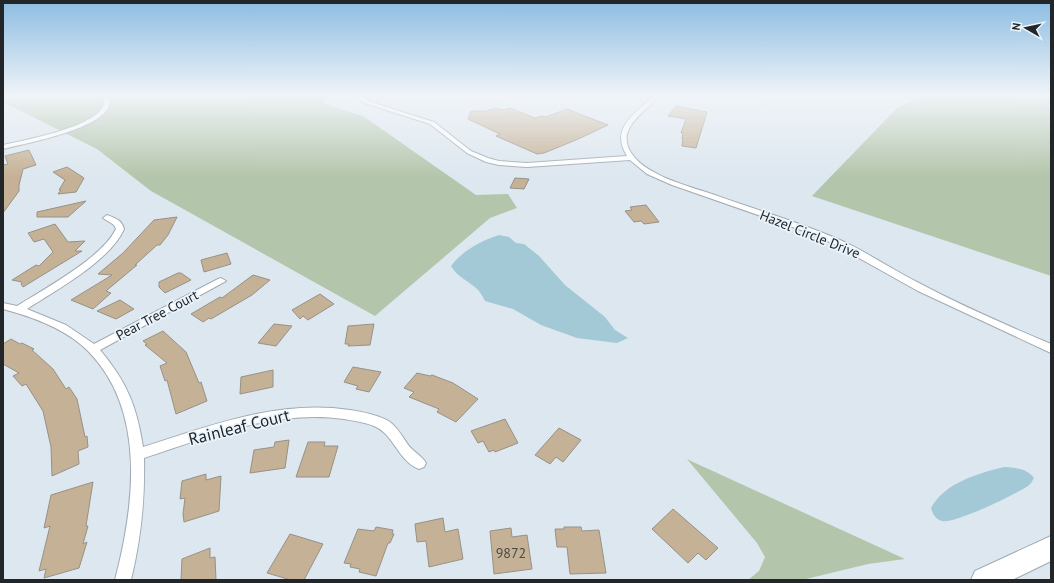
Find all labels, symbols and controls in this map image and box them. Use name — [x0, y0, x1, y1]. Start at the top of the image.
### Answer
north arrow — [1006, 8, 1046, 48]
text: N — [1009, 22, 1024, 31]
street label: Hazel Circle Drive — [757, 206, 863, 262]
street label: Pear Tree Court — [113, 286, 202, 344]
street label: Rainleaf Court — [186, 404, 292, 450]
house number: 9872 — [496, 544, 526, 562]

